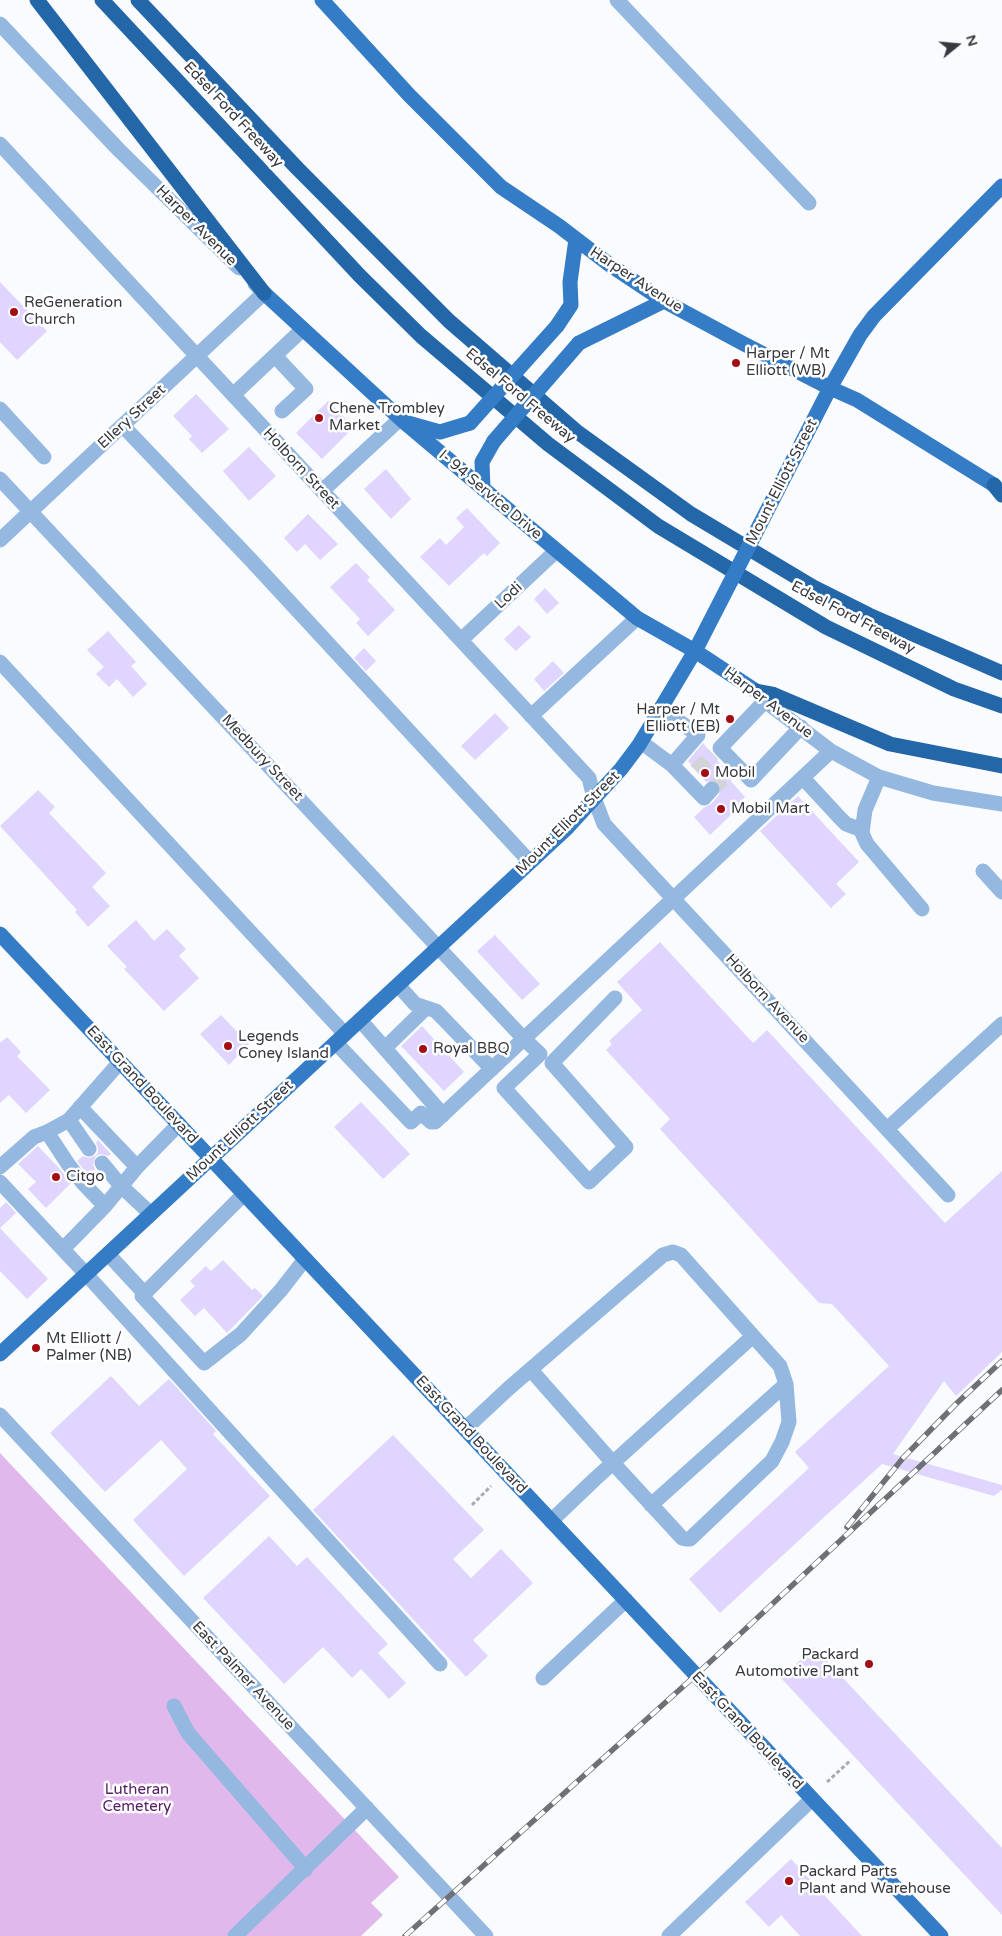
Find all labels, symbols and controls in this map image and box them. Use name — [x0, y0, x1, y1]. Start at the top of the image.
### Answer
north arrow — [932, 20, 982, 70]
text: N — [962, 33, 982, 48]
street label: Edsel Ford Freeway — [179, 58, 287, 172]
street label: Harper Avenue — [152, 182, 240, 270]
street label: Harper Avenue — [586, 243, 686, 317]
place label: ReGeneration Church — [24, 294, 122, 329]
marker: ReGeneration Church — [8, 306, 20, 318]
street label: Edsel Ford Freeway — [461, 345, 579, 447]
place label: Harper / Mt Elliott (WB) — [746, 345, 830, 380]
marker: Harper / Mt Elliott (WB) — [730, 357, 742, 369]
street label: Ellery Street — [94, 381, 170, 453]
place label: Chene Trombley Market — [329, 400, 445, 435]
marker: Chene Trombley Market — [313, 412, 325, 424]
street label: Mount Elliott Street — [742, 416, 822, 548]
street label: Holborn Street — [259, 425, 343, 513]
street label: I- 94 Service Drive — [435, 446, 545, 544]
street label: Edsel Ford Freeway — [788, 578, 918, 658]
street label: Lodi — [492, 579, 526, 613]
street label: Harper Avenue — [720, 664, 816, 742]
place label: Harper / Mt Elliott (EB) — [636, 701, 720, 736]
street label: Medbury Street — [217, 711, 307, 805]
marker: Harper / Mt Elliott (EB) — [724, 713, 736, 725]
place label: Mobil — [715, 764, 755, 782]
street label: Mount Elliott Street — [512, 767, 624, 879]
marker: Mobil — [699, 767, 711, 779]
place label: Mobil Mart — [731, 800, 810, 818]
marker: Mobil Mart — [715, 803, 727, 815]
street label: Holborn Avenue — [721, 951, 813, 1047]
street label: East Grand Boulevard — [83, 1022, 201, 1148]
place label: Legends Coney Island — [238, 1028, 329, 1063]
marker: Legends Coney Island — [222, 1040, 234, 1052]
place label: Royal BBQ — [433, 1040, 510, 1058]
marker: Royal BBQ — [417, 1043, 429, 1055]
street label: Mount Elliott Street — [183, 1077, 297, 1185]
place label: Citgo — [66, 1168, 104, 1186]
marker: Citgo — [50, 1171, 62, 1183]
place label: Mt Elliott / Palmer (NB) — [46, 1330, 132, 1365]
marker: Mt Elliott / Palmer (NB) — [30, 1342, 42, 1354]
street label: East Grand Boulevard — [412, 1372, 530, 1498]
street label: East Palmer Avenue — [188, 1618, 298, 1734]
place label: Packard Automotive Plant — [735, 1646, 859, 1681]
marker: Packard Automotive Plant — [863, 1658, 875, 1670]
street label: East Grand Boulevard — [688, 1668, 806, 1794]
park label: Lutheran Cemetery — [103, 1781, 171, 1816]
place label: Packard Parts Plant and Warehouse — [799, 1863, 951, 1898]
marker: Packard Parts Plant and Warehouse — [783, 1875, 795, 1887]

